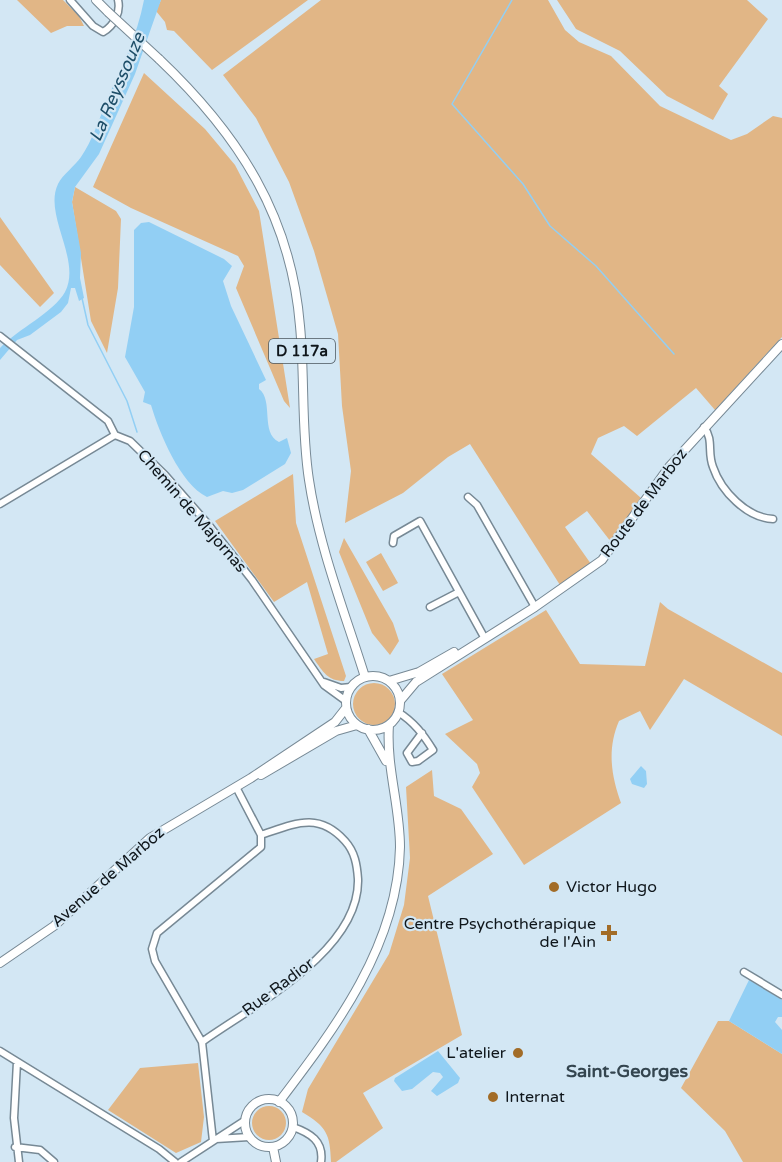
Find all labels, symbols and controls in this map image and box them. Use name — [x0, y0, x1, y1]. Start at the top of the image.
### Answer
water label: La Reyssouze — [84, 29, 150, 145]
road number: D 117a — [269, 339, 335, 363]
street label: Route de Marboz — [596, 444, 692, 562]
street label: Chemin de Majornas — [133, 445, 251, 577]
street label: Avenue de Marboz — [47, 822, 169, 931]
place label: Victor Hugo — [566, 877, 657, 897]
marker: Victor Hugo — [547, 880, 561, 894]
place label: Centre Psychothérapique de l'Ain — [404, 914, 596, 952]
marker: Centre Psychothérapique de l'Ain — [600, 924, 618, 942]
street label: Rue Radior — [238, 953, 319, 1020]
place label: L'atelier — [446, 1043, 507, 1063]
marker: L'atelier — [511, 1046, 525, 1060]
district label: Saint-Georges — [566, 1060, 688, 1082]
place label: Internat — [505, 1087, 565, 1107]
marker: Internat — [486, 1090, 500, 1104]

